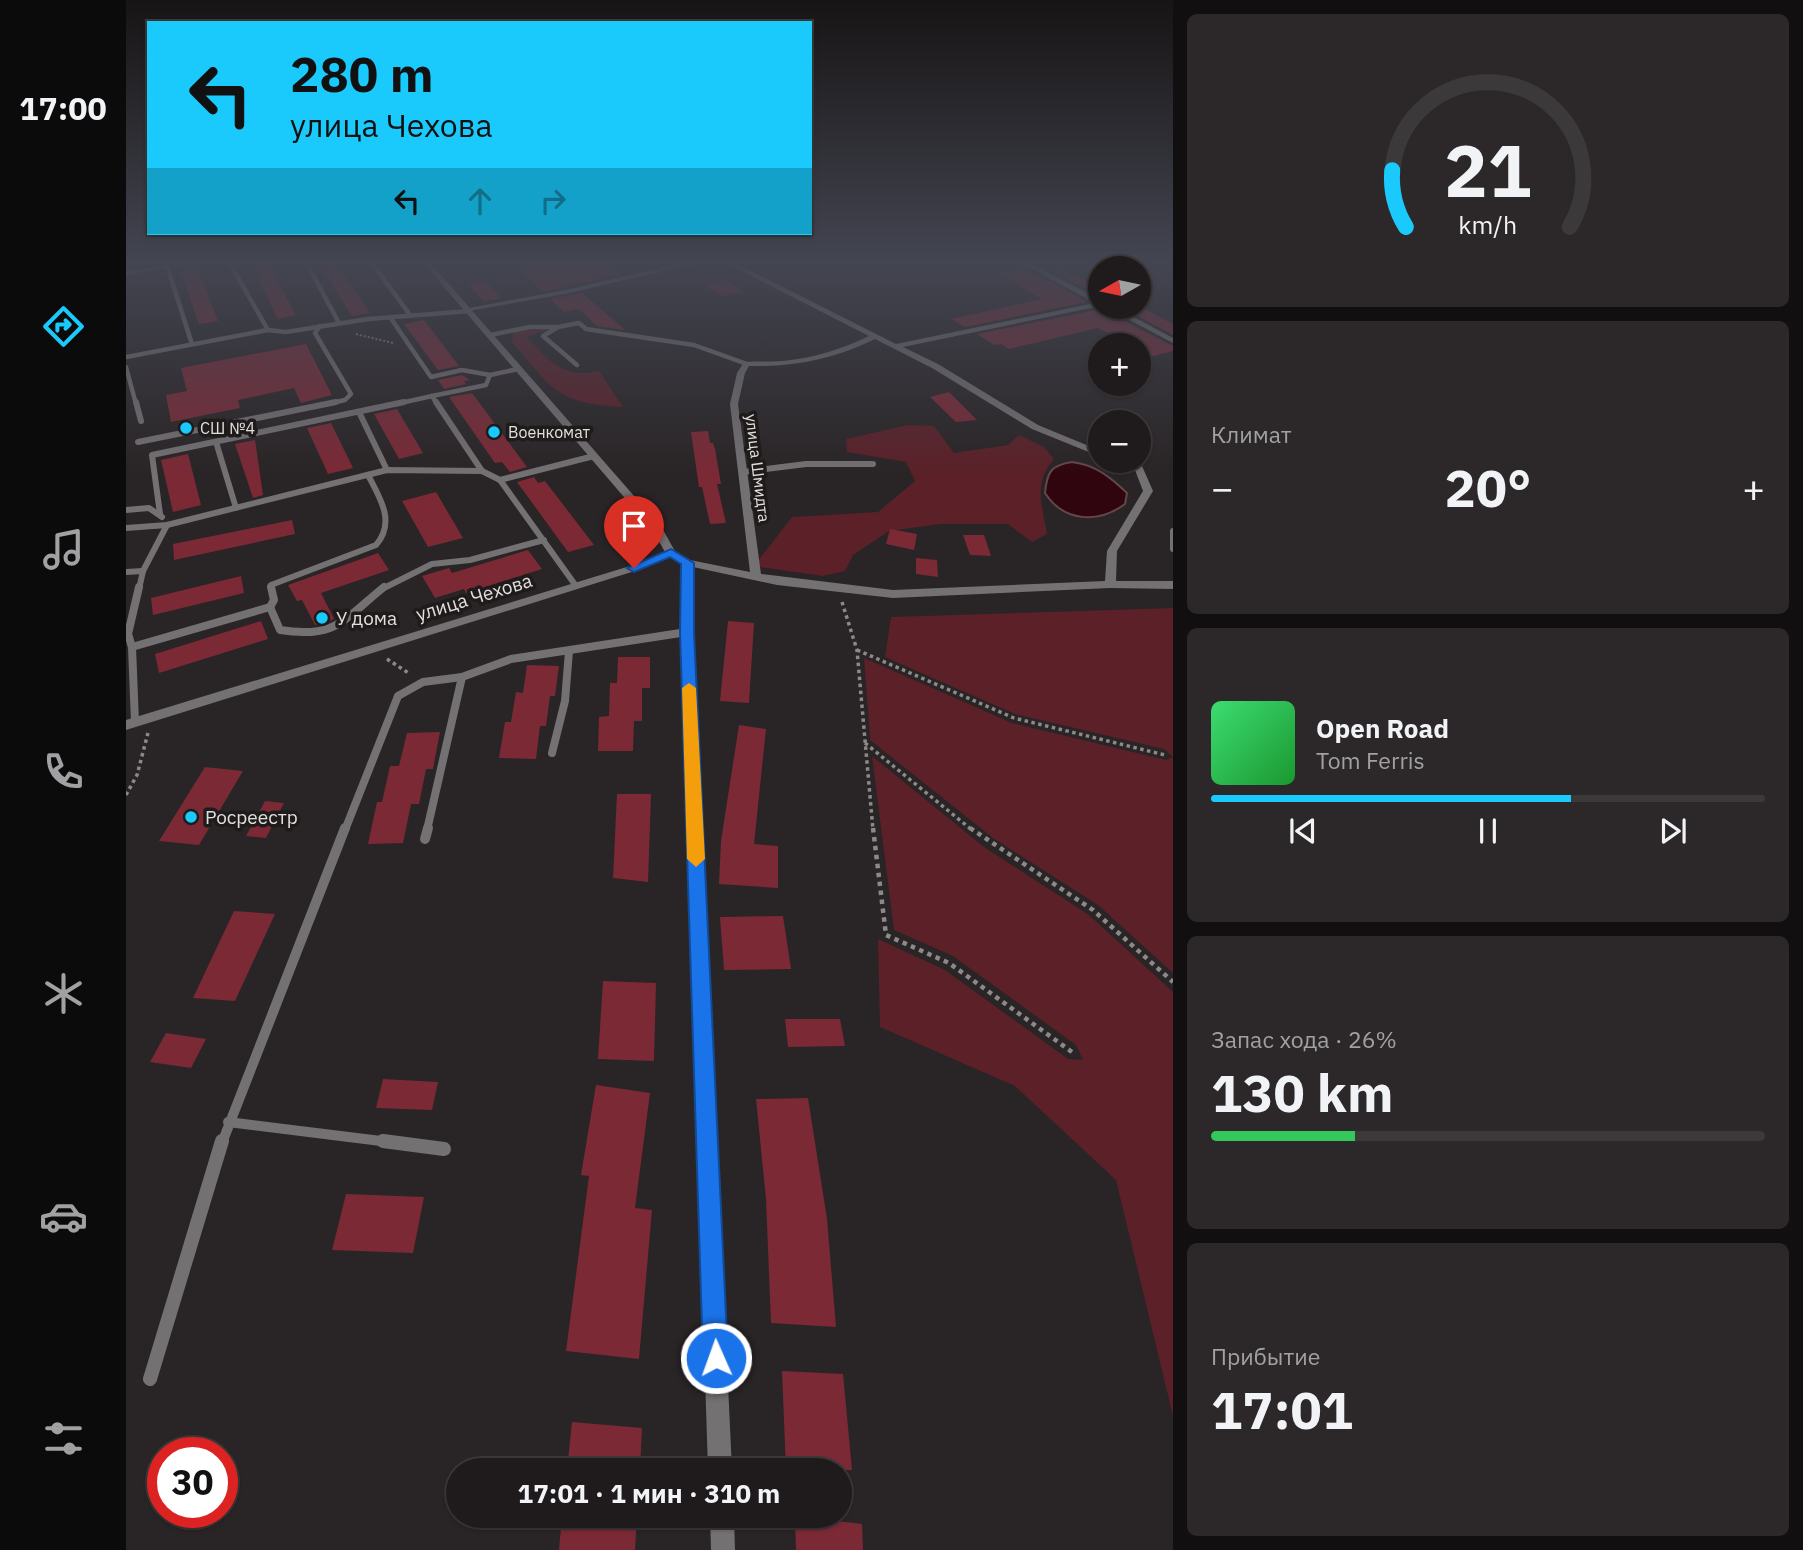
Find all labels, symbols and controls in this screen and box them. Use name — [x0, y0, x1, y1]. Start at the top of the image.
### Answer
text: 280 m — [290, 42, 434, 105]
icon: left — [175, 49, 266, 140]
text: 17:00 — [19, 87, 107, 129]
text: улица Чехова — [290, 104, 493, 146]
text: 21 — [1444, 122, 1532, 217]
icon: left — [388, 182, 426, 220]
icon: ahead — [461, 182, 499, 220]
icon: right — [534, 182, 572, 220]
text: km/h — [1459, 207, 1517, 240]
north arrow — [1088, 256, 1152, 318]
map controls — [1088, 256, 1151, 473]
icon: directions — [39, 302, 88, 351]
button: + — [1088, 333, 1151, 396]
button: − — [1088, 410, 1151, 473]
street label: улица Шмидта — [741, 413, 775, 524]
place label: СШ №4 — [200, 418, 255, 438]
text: Климат — [1211, 419, 1292, 449]
marker: СШ №4 — [178, 420, 194, 436]
place label: Военкомат — [508, 422, 590, 442]
marker: Военкомат — [486, 424, 502, 440]
text: 20° — [1445, 454, 1531, 521]
text: − — [1211, 463, 1234, 512]
text: + — [1742, 463, 1765, 512]
pin — [604, 496, 664, 568]
icon: arrive — [615, 507, 653, 545]
icon: music — [39, 525, 88, 574]
street label: улица Чехова — [413, 568, 535, 626]
place label: У дома — [336, 606, 397, 630]
marker: У дома — [314, 610, 330, 626]
text: Open Road — [1316, 711, 1449, 745]
text: Tom Ferris — [1316, 745, 1425, 775]
icon: phone — [39, 747, 88, 796]
place label: Росреестр — [205, 805, 298, 829]
marker: Росреестр — [183, 809, 199, 825]
icon: previous — [1284, 812, 1322, 850]
icon: pause — [1469, 812, 1507, 850]
icon: next — [1654, 812, 1692, 850]
icon: climate — [39, 969, 88, 1018]
text: Запас хода · 26% — [1211, 1024, 1397, 1054]
text: 130 km — [1211, 1059, 1393, 1126]
icon: car — [39, 1192, 88, 1241]
position arrow — [679, 1321, 753, 1395]
text: Прибытие — [1211, 1341, 1320, 1371]
text: 17:01 — [1211, 1376, 1353, 1443]
icon: filters — [39, 1414, 88, 1463]
speed limit sign: 30 — [147, 1437, 238, 1528]
text: 17:01 · 1 мин · 310 m — [518, 1476, 780, 1510]

